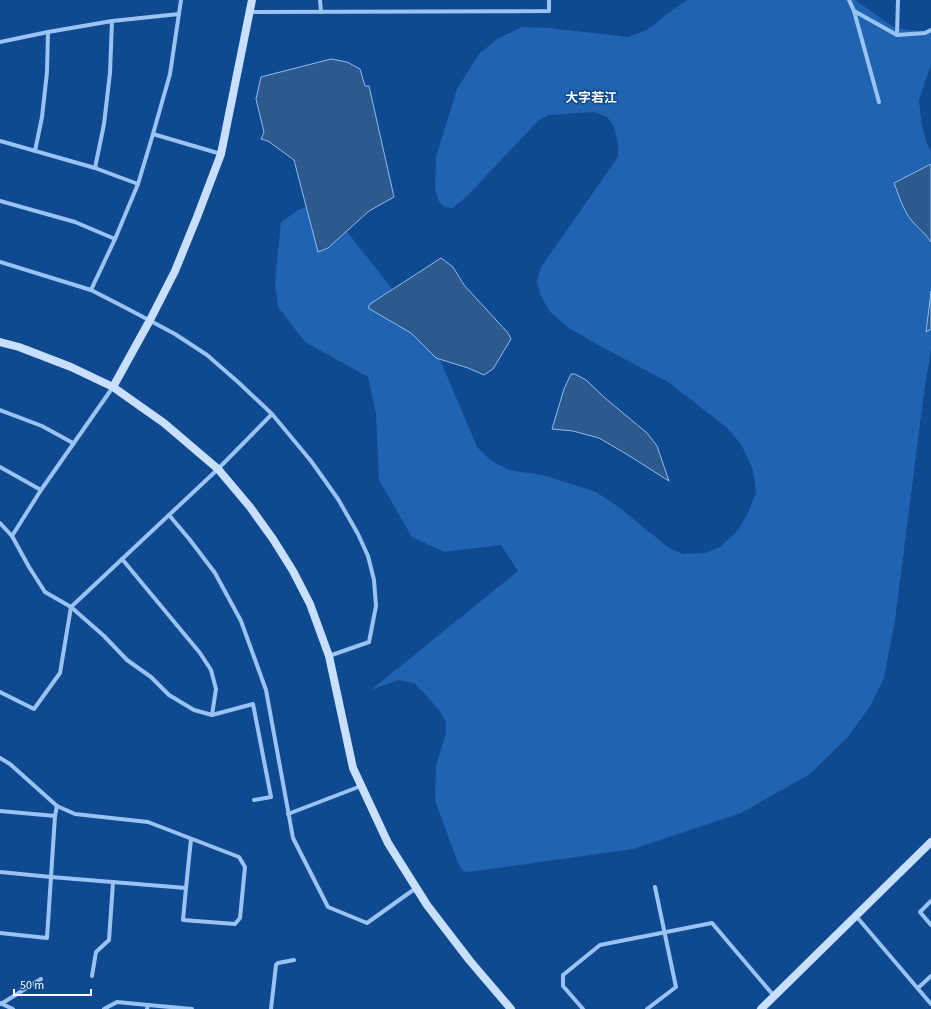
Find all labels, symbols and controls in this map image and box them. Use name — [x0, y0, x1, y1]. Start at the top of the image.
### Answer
district label: 大字若江 — [565, 89, 617, 107]
scale bar — [14, 971, 91, 997]
text: 50 m — [20, 977, 44, 994]

